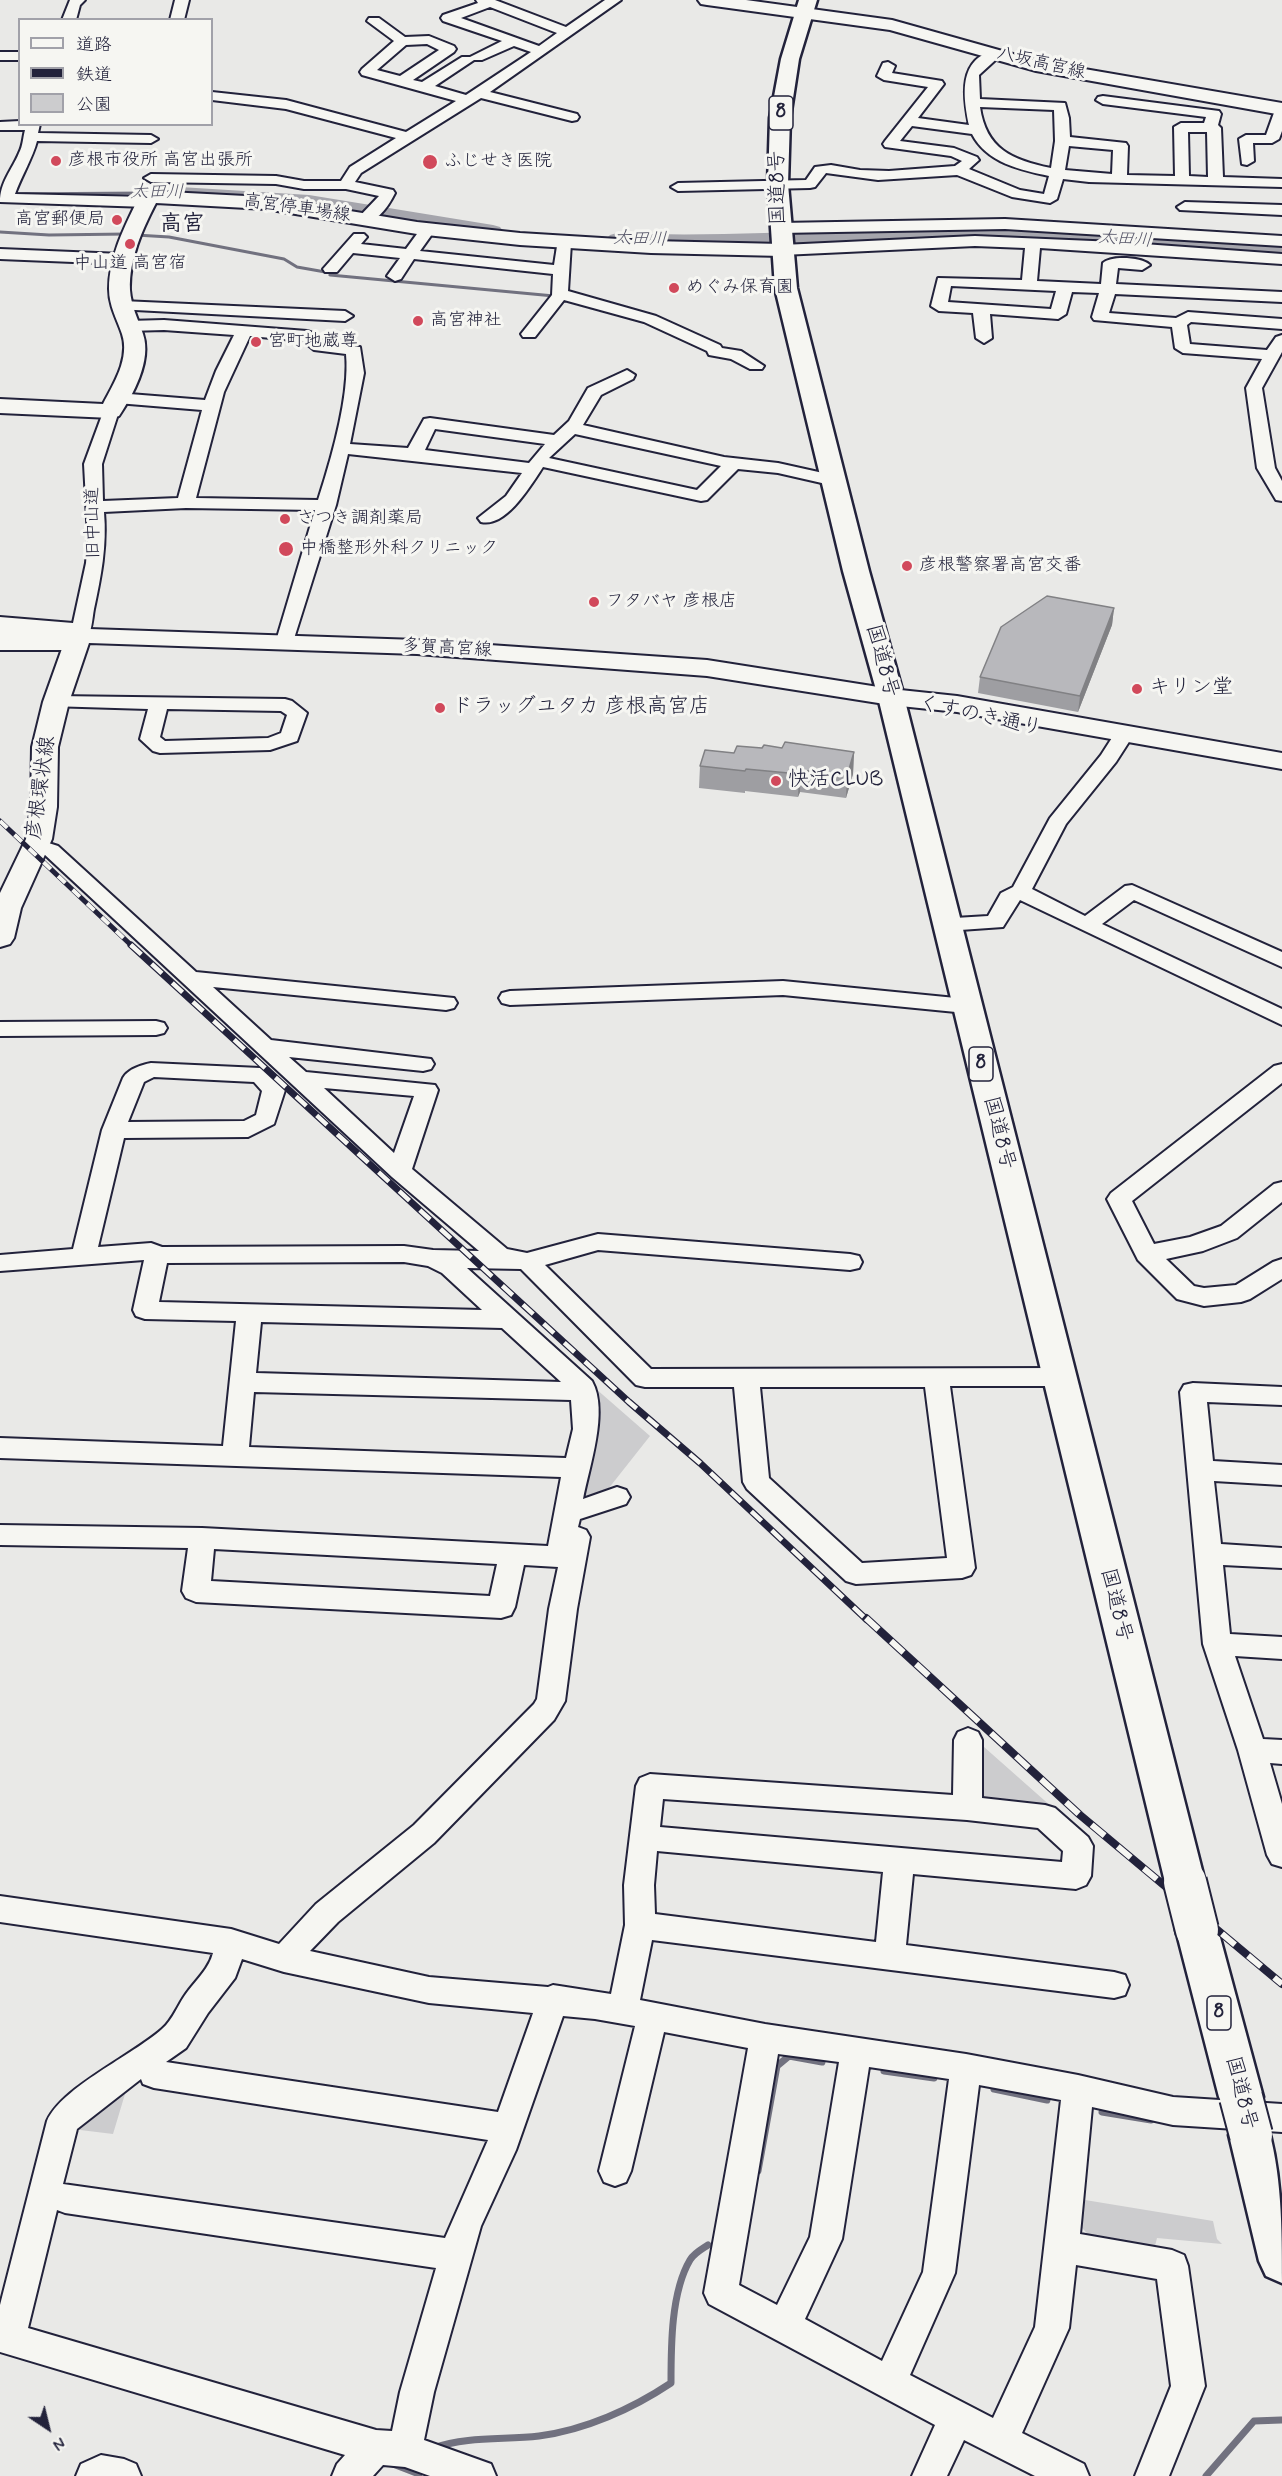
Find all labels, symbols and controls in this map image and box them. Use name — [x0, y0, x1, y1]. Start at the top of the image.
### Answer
legend — [18, 18, 213, 126]
text: 道路 — [76, 33, 112, 57]
street label: 八坂高宮線 — [995, 43, 1087, 85]
text: 鉄道 — [76, 63, 112, 87]
text: 公園 — [76, 93, 112, 117]
road number: 8 — [769, 96, 793, 130]
place label: 彦根市役所 高宮出張所 — [68, 150, 253, 172]
street label: 国道8号 — [766, 150, 792, 226]
place label: ふじせき医院 — [444, 151, 552, 173]
marker: ふじせき医院 — [421, 153, 439, 171]
marker: 彦根市役所 高宮出張所 — [49, 154, 63, 168]
water label: 太田川 — [130, 182, 184, 204]
street label: 高宮停車場線 — [242, 191, 352, 227]
place label: 高宮郵便局 — [15, 209, 105, 231]
district label: 高宮 — [160, 212, 204, 238]
marker: 高宮郵便局 — [110, 213, 124, 227]
water label: 太田川 — [1097, 227, 1153, 253]
water label: 太田川 — [613, 228, 667, 252]
marker: 中山道 高宮宿 — [123, 237, 137, 251]
place label: 中山道 高宮宿 — [74, 253, 186, 275]
place label: めぐみ保育園 — [686, 277, 794, 299]
marker: めぐみ保育園 — [667, 281, 681, 295]
place label: 高宮神社 — [430, 310, 502, 332]
marker: 高宮神社 — [411, 314, 425, 328]
place label: 宮町地蔵尊 — [268, 331, 358, 353]
marker: 宮町地蔵尊 — [249, 335, 263, 349]
street label: 旧中山道 — [83, 487, 105, 559]
place label: さつき調剤薬局 — [297, 508, 423, 530]
marker: さつき調剤薬局 — [278, 512, 292, 526]
place label: 中橋整形外科クリニック — [300, 538, 498, 560]
marker: 中橋整形外科クリニック — [277, 540, 295, 558]
place label: 彦根警察署高宮交番 — [919, 555, 1081, 577]
marker: 彦根警察署高宮交番 — [900, 559, 914, 573]
place label: フタバヤ 彦根店 — [606, 591, 737, 613]
marker: フタバヤ 彦根店 — [587, 595, 601, 609]
street label: 国道8号 — [859, 622, 903, 700]
street label: 多賀高宮線 — [401, 636, 493, 662]
place label: キリン堂 — [1149, 676, 1233, 702]
marker: キリン堂 — [1130, 682, 1144, 696]
street label: くすのき通り — [916, 692, 1044, 742]
place label: ドラッグユタカ 彦根高宮店 — [452, 695, 710, 721]
marker: ドラッグユタカ 彦根高宮店 — [433, 701, 447, 715]
street label: 彦根環状線 — [22, 734, 62, 842]
place label: 快活CLUB — [788, 768, 883, 794]
marker: 快活CLUB — [769, 774, 783, 788]
road number: 8 — [969, 1047, 993, 1081]
street label: 国道8号 — [977, 1094, 1019, 1172]
street label: 国道8号 — [1094, 1566, 1136, 1644]
road number: 8 — [1207, 1996, 1231, 2030]
street label: 国道8号 — [1219, 2054, 1261, 2132]
north arrow — [18, 2398, 78, 2458]
text: N — [48, 2431, 69, 2455]

